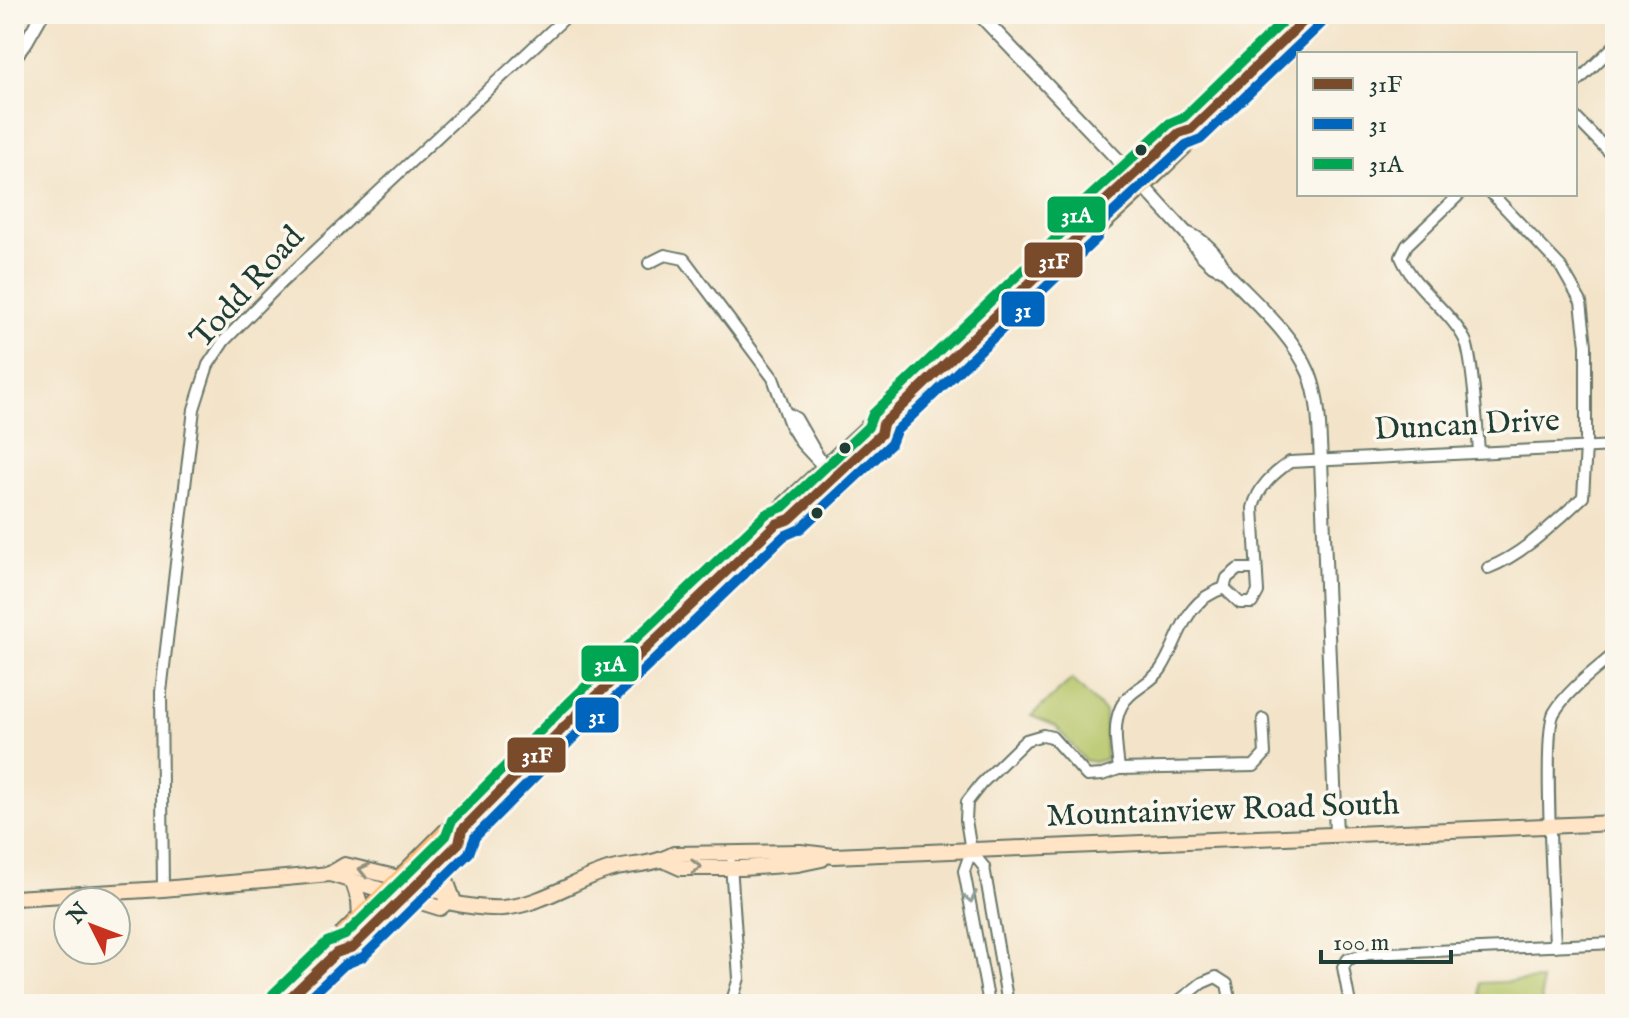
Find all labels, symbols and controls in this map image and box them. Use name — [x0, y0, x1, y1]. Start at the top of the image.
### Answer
legend — [1297, 52, 1577, 196]
text: 31F — [1369, 70, 1402, 101]
text: 31 — [1369, 110, 1387, 141]
unlabelled marker — [1133, 142, 1149, 158]
text: 31A — [1369, 150, 1404, 181]
line badge: 31A — [1046, 195, 1107, 234]
text: 31A — [1061, 202, 1094, 230]
street label: Todd Road — [182, 217, 314, 358]
line badge: 31F — [1023, 241, 1084, 279]
text: 31F — [1039, 248, 1069, 276]
line badge: 31 — [1000, 290, 1046, 328]
text: 31 — [1015, 297, 1031, 325]
street label: Duncan Drive — [1373, 401, 1561, 451]
unlabelled marker — [837, 440, 853, 456]
unlabelled marker — [809, 505, 825, 521]
line badge: 31A — [580, 644, 640, 683]
text: 31A — [594, 651, 627, 679]
line badge: 31 — [574, 696, 620, 734]
text: 31 — [589, 703, 605, 731]
line badge: 31F — [506, 736, 567, 774]
text: 31F — [522, 742, 552, 770]
street label: Mountainview Road South — [1046, 784, 1400, 838]
one-way arrow — [690, 859, 703, 876]
one-way arrow — [357, 862, 371, 879]
north arrow — [52, 886, 132, 966]
one-way arrow — [961, 890, 978, 904]
text: N — [61, 898, 95, 931]
scale bar — [1321, 914, 1451, 964]
text: 100 m — [1333, 928, 1389, 959]

